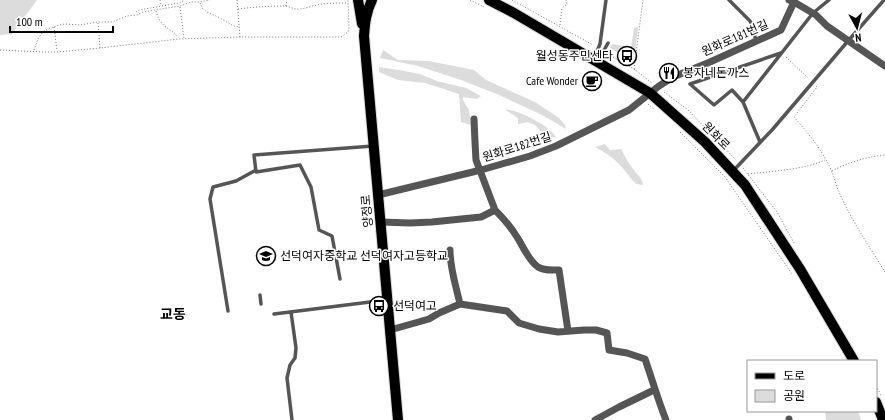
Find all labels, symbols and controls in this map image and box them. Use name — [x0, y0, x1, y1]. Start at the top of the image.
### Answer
scale bar — [10, 8, 113, 34]
north arrow — [837, 8, 877, 48]
text: 100 m — [16, 14, 43, 29]
street label: 원화로181번길 — [699, 16, 770, 59]
text: N — [854, 31, 862, 45]
bus stop icon: 월성동주민센타 — [616, 45, 638, 67]
place label: 월성동주민센타 — [536, 48, 613, 63]
restaurant icon: 봉자네돈까스 — [658, 62, 680, 84]
place label: 봉자네돈까스 — [683, 65, 749, 80]
cafe icon: Cafe Wonder — [581, 70, 603, 92]
place label: Cafe Wonder — [526, 73, 579, 88]
street label: 원화로 — [699, 119, 733, 153]
street label: 원화로182번길 — [481, 128, 553, 165]
street label: 양정로 — [358, 194, 375, 228]
school or university icon: 선덕여자중학교 선덕여자고등학교 — [255, 245, 277, 267]
place label: 선덕여자중학교 선덕여자고등학교 — [280, 248, 448, 263]
bus stop icon: 선덕여고 — [368, 295, 390, 317]
place label: 선덕여고 — [393, 298, 437, 313]
district label: 교동 — [160, 305, 186, 323]
legend — [747, 360, 877, 412]
text: 도로 — [783, 368, 805, 383]
text: 공원 — [783, 388, 805, 403]

